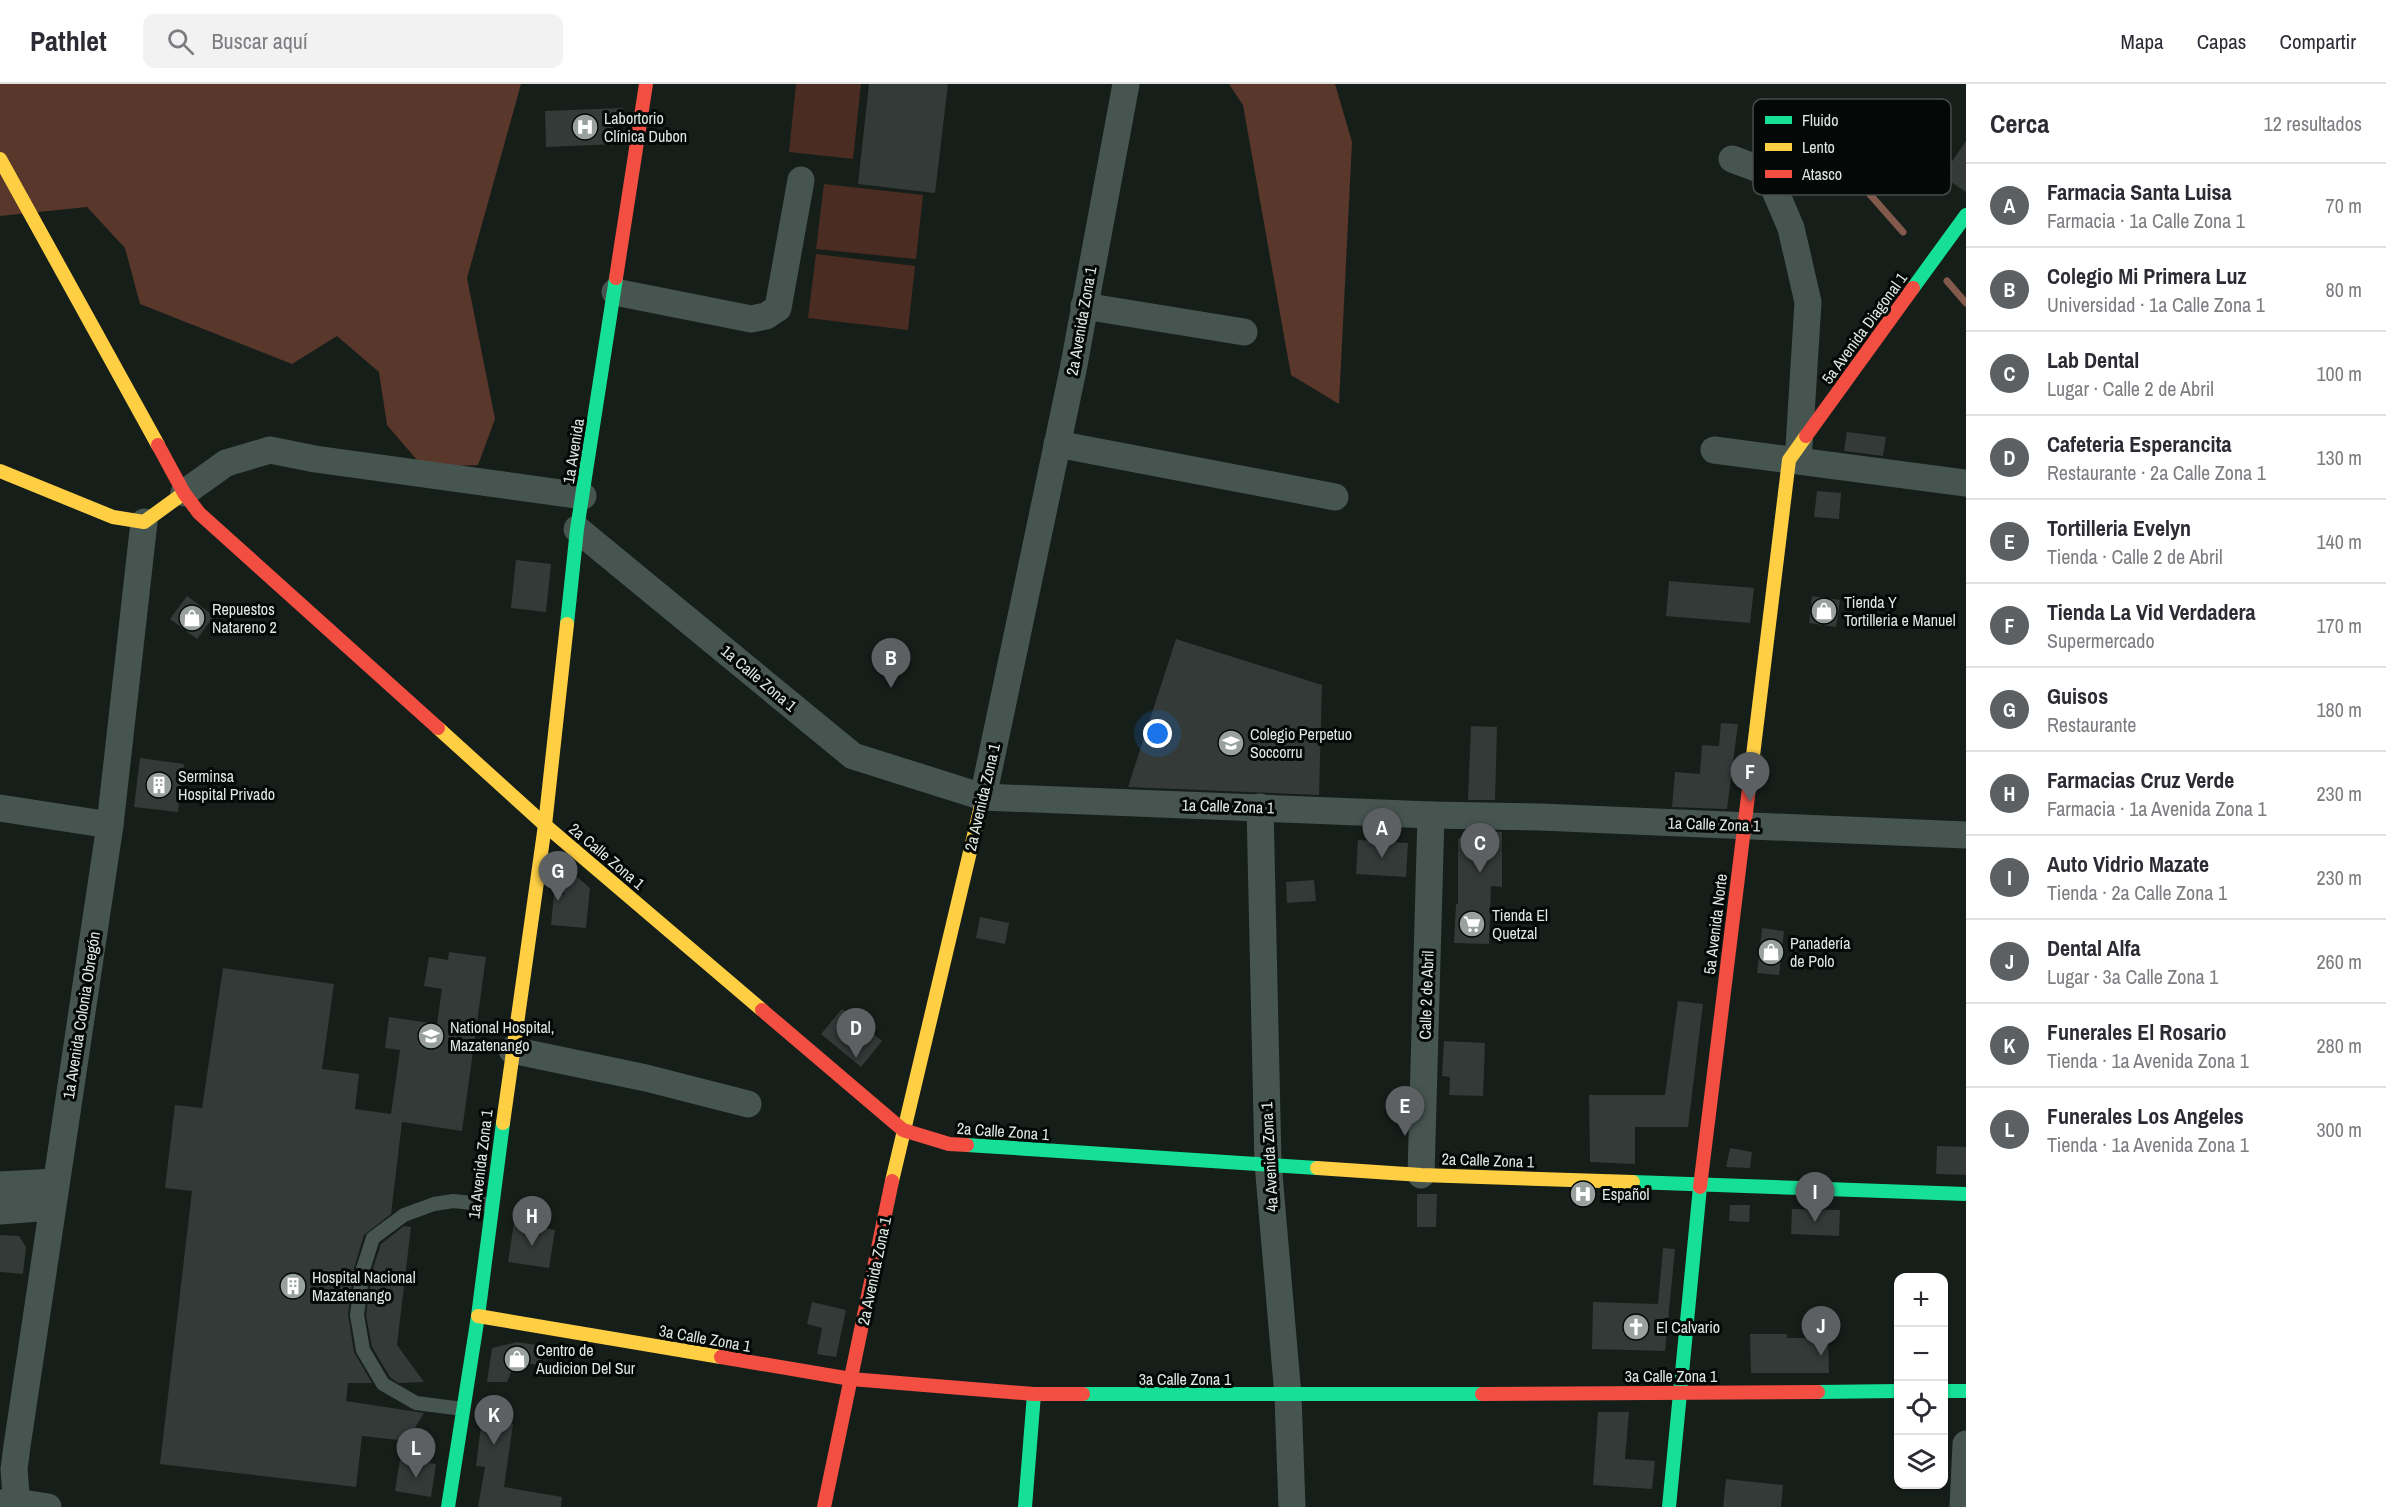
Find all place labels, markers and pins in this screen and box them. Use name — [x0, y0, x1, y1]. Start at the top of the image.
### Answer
place label: Labortorio Clínica Dubon — [604, 107, 687, 147]
hospital icon: Labortorio Clínica Dubon — [570, 112, 600, 142]
place label: Tienda Y Tortilleria e Manuel — [1844, 591, 1956, 631]
shop icon: Tienda Y Tortilleria e Manuel — [1809, 596, 1839, 626]
place label: Repuestos Natareno 2 — [212, 598, 277, 638]
shop icon: Repuestos Natareno 2 — [177, 603, 207, 633]
pin: B — [872, 638, 910, 688]
place label: Colegio Perpetuo Soccorru — [1250, 723, 1352, 763]
school or university icon: Colegio Perpetuo Soccorru — [1216, 728, 1246, 758]
pin: F — [1730, 752, 1770, 802]
place label: Serminsa Hospital Privado — [178, 765, 275, 805]
building icon: Serminsa Hospital Privado — [144, 770, 174, 800]
pin: A — [1362, 808, 1402, 858]
pin: C — [1460, 824, 1500, 873]
pin: G — [538, 852, 578, 901]
place label: Tienda El Quetzal — [1492, 904, 1548, 944]
supermarket icon: Tienda El Quetzal — [1457, 909, 1487, 939]
place label: Panadería de Polo — [1790, 932, 1851, 972]
shop icon: Panadería de Polo — [1756, 937, 1786, 967]
pin: D — [836, 1008, 876, 1058]
place label: National Hospital, Mazatenango — [450, 1016, 554, 1056]
school or university icon: National Hospital, Mazatenango — [416, 1021, 446, 1051]
pin: E — [1386, 1086, 1424, 1136]
pin: I — [1796, 1172, 1834, 1222]
hospital icon: Español — [1568, 1179, 1598, 1209]
place label: Español — [1602, 1183, 1649, 1205]
pin: H — [512, 1196, 552, 1246]
place label: Hospital Nacional Mazatenango — [312, 1266, 416, 1306]
building icon: Hospital Nacional Mazatenango — [278, 1271, 308, 1301]
pin: J — [1802, 1306, 1840, 1356]
church icon: El Calvario — [1621, 1312, 1651, 1342]
place label: El Calvario — [1656, 1316, 1720, 1338]
place label: Centro de Audicion Del Sur — [535, 1339, 636, 1379]
shop icon: Centro de Audicion Del Sur — [502, 1344, 532, 1374]
pin: K — [474, 1396, 514, 1445]
pin: L — [396, 1428, 436, 1478]

